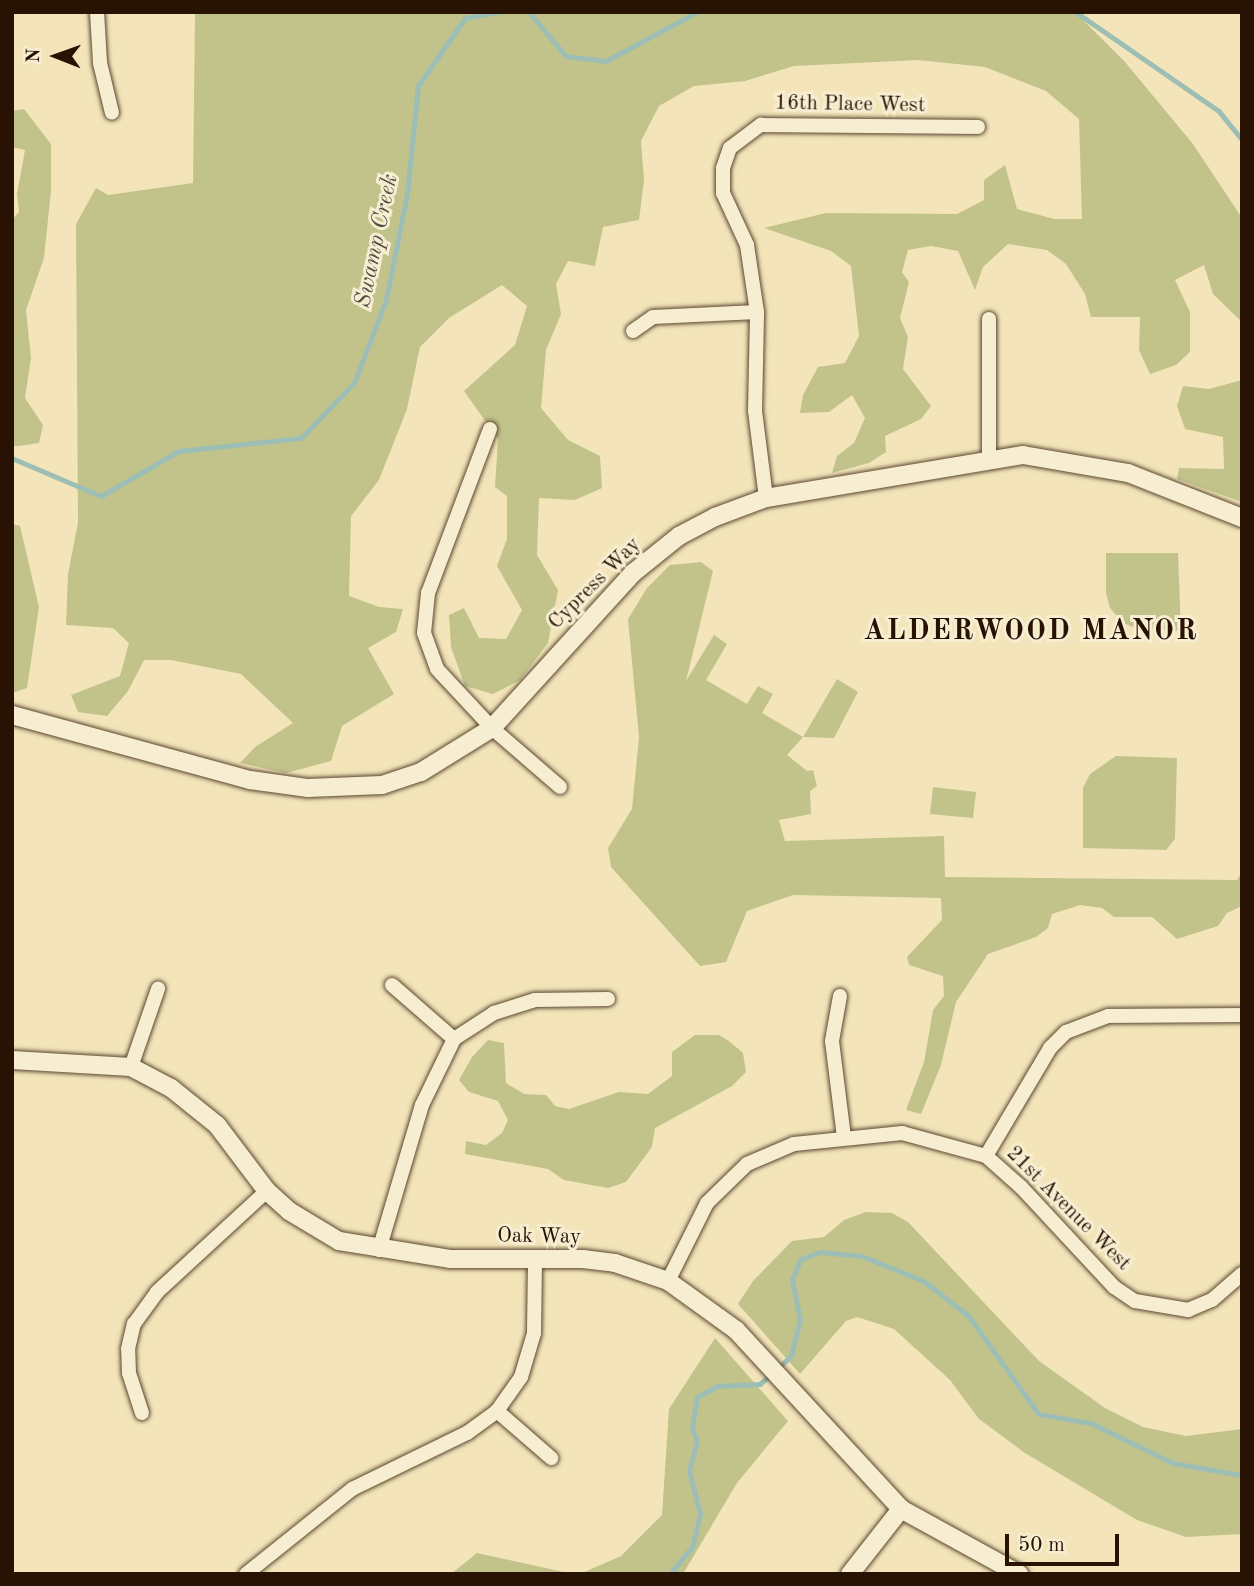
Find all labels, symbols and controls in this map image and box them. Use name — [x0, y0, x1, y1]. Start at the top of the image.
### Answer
north arrow — [21, 21, 91, 91]
text: N — [25, 48, 44, 63]
street label: 16th Place West — [775, 91, 925, 119]
water label: Swamp Creek — [349, 172, 405, 310]
street label: Cypress Way — [544, 533, 646, 635]
district label: ALDERWOOD MANOR — [865, 615, 1197, 649]
street label: 21st Avenue West — [1000, 1141, 1136, 1277]
street label: Oak Way — [497, 1224, 581, 1250]
scale bar — [1009, 1520, 1123, 1564]
text: 50 m — [1018, 1535, 1065, 1556]

